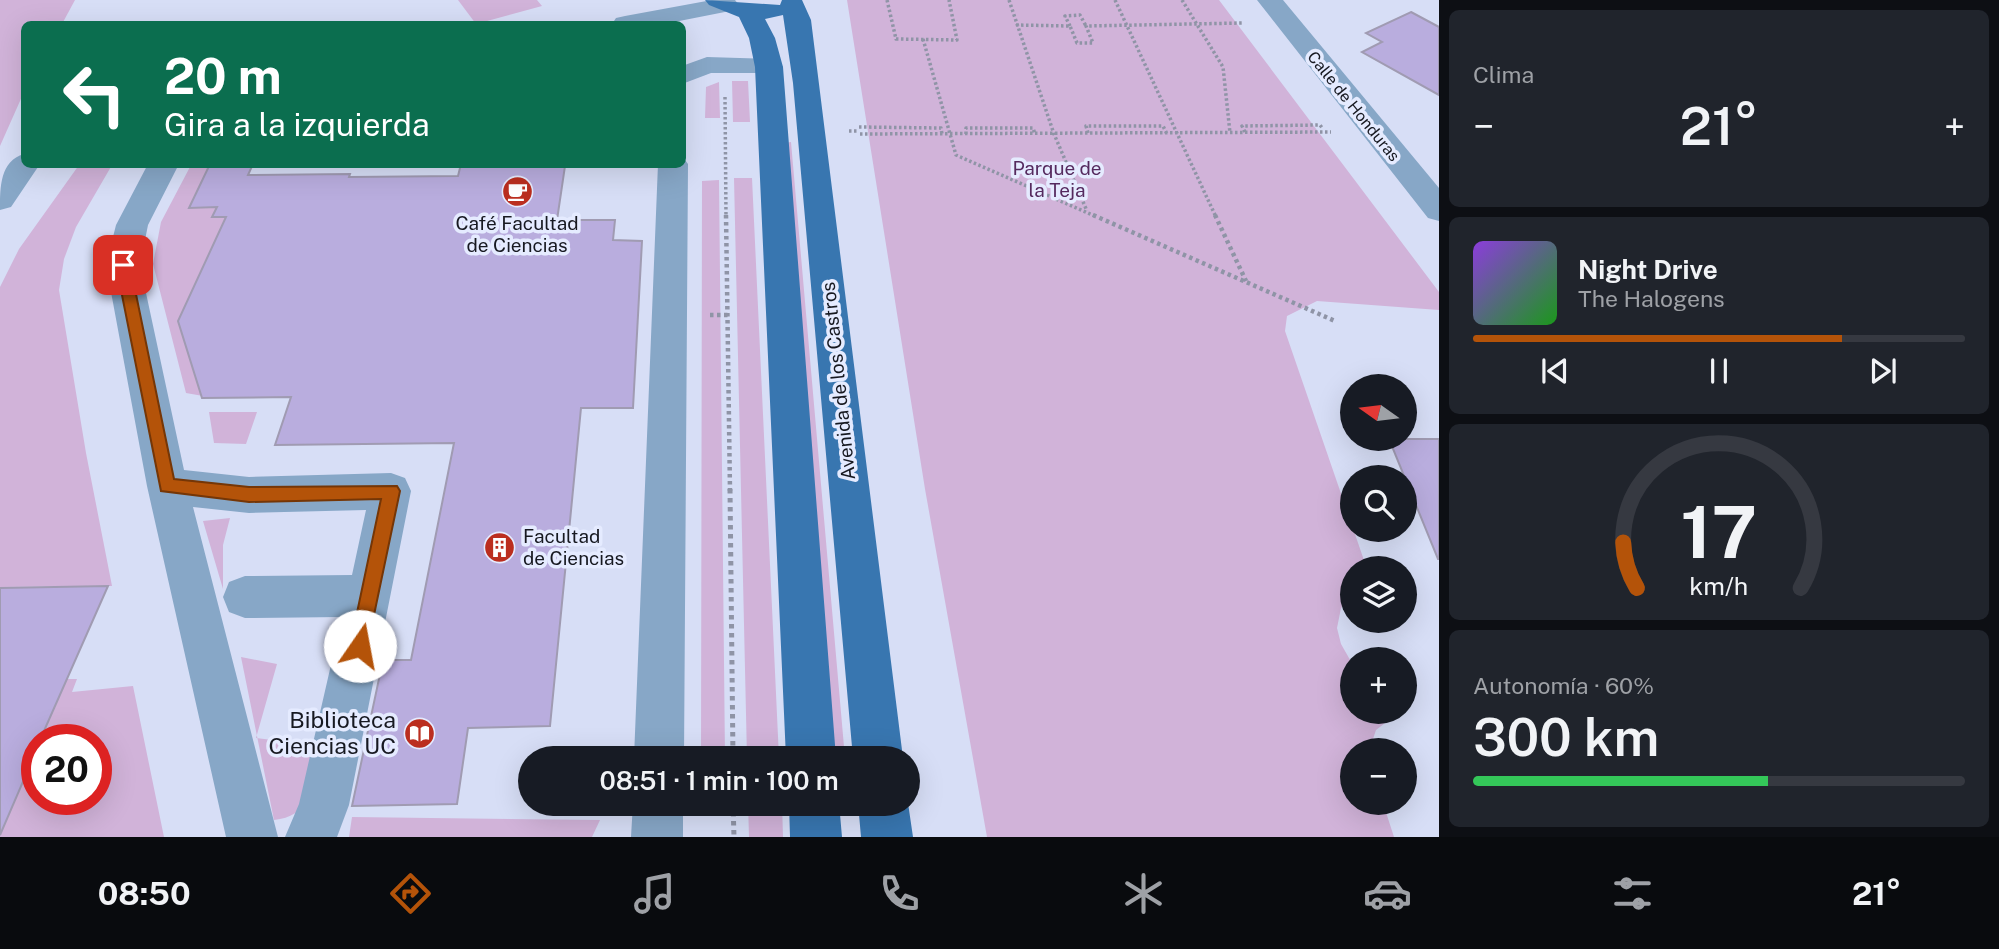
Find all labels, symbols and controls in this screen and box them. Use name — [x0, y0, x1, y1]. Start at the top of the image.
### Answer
text: 20 m — [164, 47, 282, 105]
street label: Calle de Honduras — [1303, 47, 1404, 165]
icon: left — [49, 49, 140, 140]
text: Clima — [1473, 61, 1534, 88]
text: 21° — [1680, 96, 1758, 157]
text: − — [1473, 104, 1494, 149]
text: + — [1944, 104, 1965, 149]
text: Gira a la izquierda — [164, 106, 430, 143]
park label: Parque de la Teja — [1012, 157, 1102, 201]
cafe icon: Café Facultad de Ciencias — [500, 175, 534, 209]
place label: Café Facultad de Ciencias — [455, 212, 579, 256]
pin — [93, 235, 153, 295]
icon: arrive — [104, 246, 142, 284]
text: Night Drive — [1578, 254, 1718, 285]
street label: Avenida de los Castros — [817, 281, 859, 481]
text: The Halogens — [1578, 285, 1725, 312]
icon: previous — [1536, 352, 1574, 390]
icon: pause — [1700, 352, 1738, 390]
icon: next — [1864, 352, 1902, 390]
north arrow — [1340, 374, 1418, 452]
map controls — [1340, 374, 1417, 815]
button: search — [1340, 465, 1417, 542]
text: 17 — [1681, 489, 1757, 574]
place label: Facultad de Ciencias — [523, 525, 624, 569]
building icon: Facultad de Ciencias — [483, 530, 517, 564]
button: layers — [1340, 556, 1417, 633]
text: km/h — [1690, 571, 1748, 601]
position arrow — [323, 609, 397, 683]
button: + — [1340, 647, 1417, 724]
text: Autonomía · 60% — [1473, 672, 1654, 699]
place label: Biblioteca Ciencias UC — [268, 706, 396, 759]
text: 300 km — [1473, 707, 1659, 768]
library icon: Biblioteca Ciencias UC — [402, 716, 436, 750]
speed limit sign: 20 — [21, 724, 112, 815]
button: − — [1340, 738, 1417, 815]
text: 08:51 · 1 min · 100 m — [599, 765, 839, 796]
icon: directions — [386, 869, 435, 918]
icon: music — [630, 869, 679, 918]
icon: phone — [875, 869, 924, 918]
icon: climate — [1119, 869, 1168, 918]
icon: car — [1363, 869, 1412, 918]
icon: filters — [1608, 869, 1657, 918]
text: 08:50 — [98, 875, 191, 912]
text: 21° — [1852, 875, 1901, 912]

